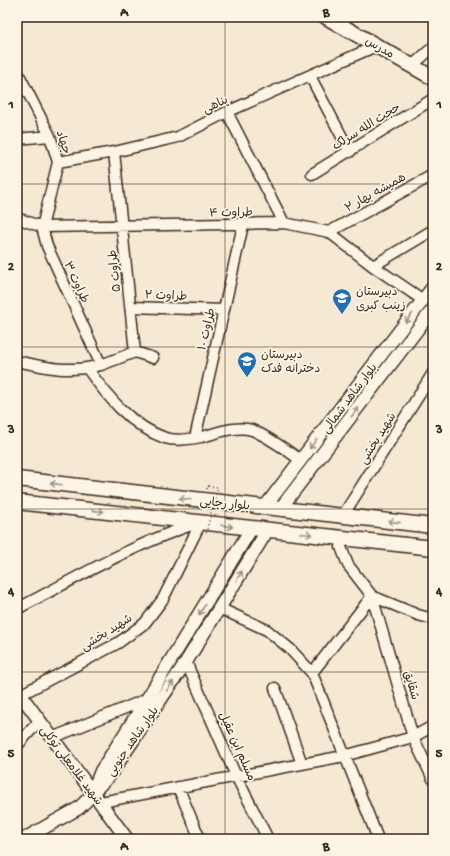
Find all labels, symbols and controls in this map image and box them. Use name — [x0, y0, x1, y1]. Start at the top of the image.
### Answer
text: A — [119, 6, 129, 21]
text: B — [322, 6, 331, 21]
street label: مدرس — [362, 35, 396, 63]
street label: پناهی — [201, 94, 231, 118]
text: 1 — [7, 98, 14, 113]
text: 1 — [435, 98, 442, 113]
street label: حجت الله سرلک — [330, 101, 404, 154]
street label: جهاد — [52, 129, 73, 156]
street label: همیشه بهار ۲ — [343, 171, 409, 216]
street label: طراوت ۴ — [209, 207, 253, 221]
street label: طراوت ۵ — [107, 249, 125, 293]
text: 2 — [8, 260, 15, 275]
street label: طراوت ۳ — [59, 260, 91, 306]
text: 2 — [436, 260, 443, 275]
place label: دبیرستان زینب کبری — [356, 286, 406, 314]
school or university icon: دبیرستان زینب کبری — [331, 287, 353, 315]
street label: طراوت ۲ — [144, 289, 187, 305]
street label: طراوت ۱۰ — [196, 307, 220, 352]
one-way arrow — [405, 313, 414, 324]
place label: دبیرستان دخترانه فدک — [261, 349, 320, 377]
school or university icon: دبیرستان دخترانه فدک — [236, 350, 258, 378]
street label: بلوار شاهد شمالی — [320, 361, 381, 437]
one-way arrow — [350, 406, 359, 417]
street label: شهید بخشی — [356, 410, 400, 468]
text: 3 — [7, 423, 15, 438]
text: 3 — [435, 423, 443, 438]
one-way arrow — [309, 438, 318, 449]
one-way arrow — [50, 480, 63, 488]
one-way arrow — [179, 495, 192, 502]
street label: بلوار رجایی — [199, 495, 251, 515]
one-way arrow — [91, 507, 104, 515]
one-way arrow — [388, 519, 401, 526]
one-way arrow — [220, 522, 233, 530]
one-way arrow — [299, 531, 312, 538]
one-way arrow — [235, 571, 243, 582]
text: 4 — [7, 585, 15, 600]
text: 4 — [435, 585, 443, 600]
one-way arrow — [197, 604, 205, 616]
street label: شهید بخشی — [78, 611, 136, 655]
street label: شقایق — [399, 669, 421, 702]
one-way arrow — [166, 681, 174, 692]
street label: بلوار شاهد جنوبی — [104, 705, 163, 780]
street label: مسلم ابن عقیل — [215, 710, 258, 783]
street label: شهید غلامعلی توکلی — [36, 724, 105, 809]
text: 5 — [8, 747, 15, 762]
text: 5 — [436, 747, 443, 762]
text: A — [119, 840, 129, 855]
text: B — [322, 840, 331, 855]

